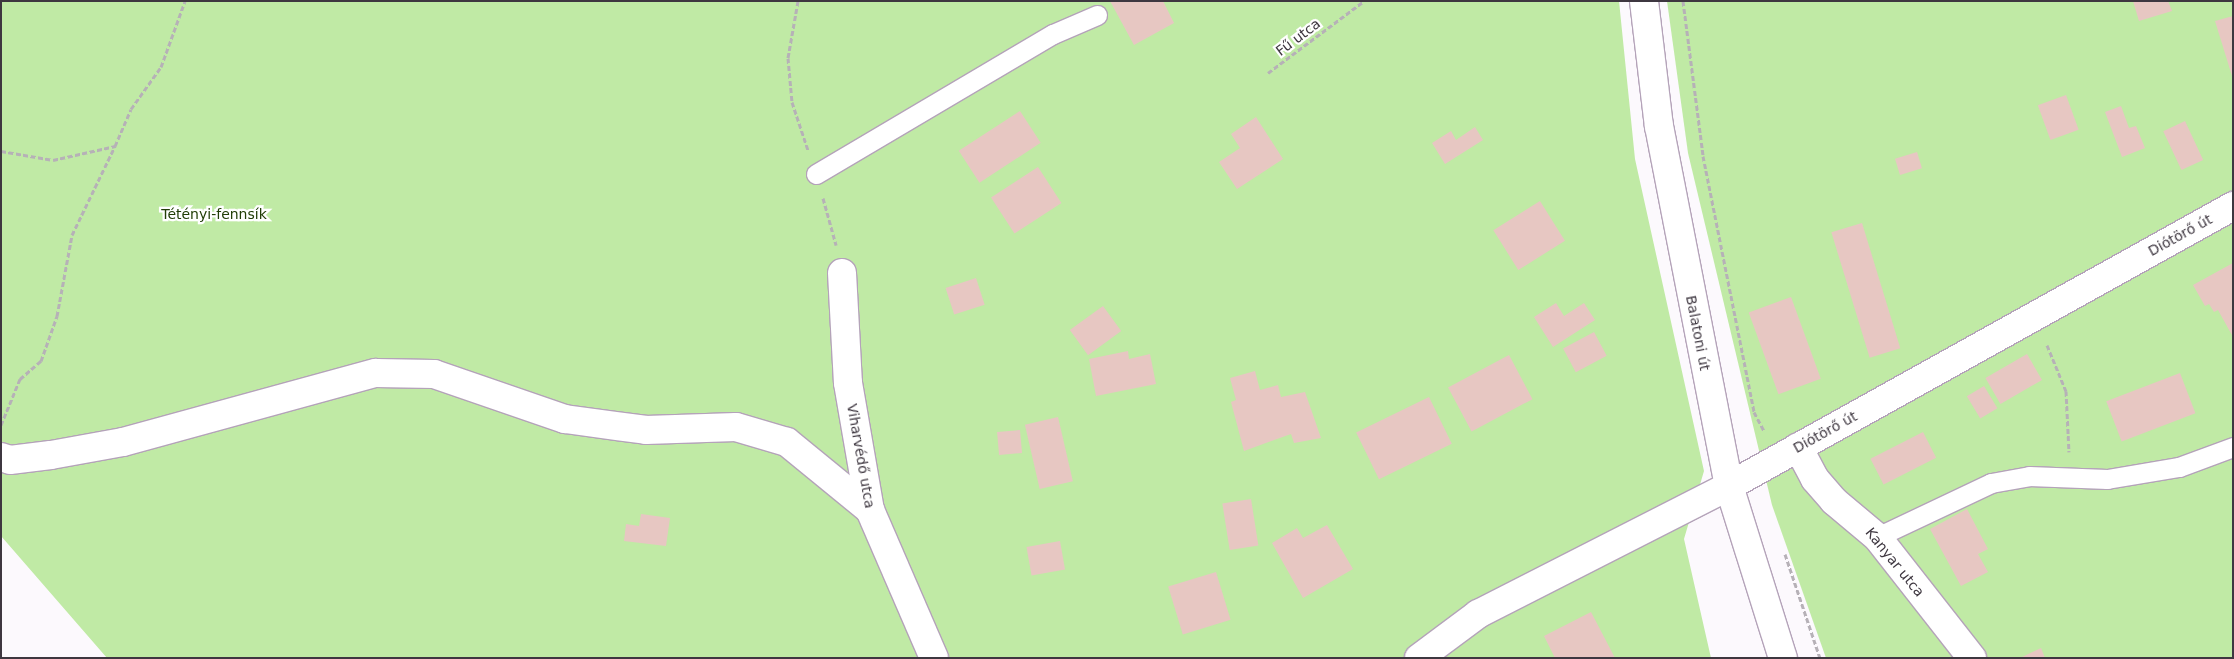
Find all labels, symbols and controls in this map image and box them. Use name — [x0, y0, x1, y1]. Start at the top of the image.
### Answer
street label: Fű utca — [1272, 15, 1324, 59]
park label: Tétényi-fennsík — [161, 206, 267, 222]
street label: Diótörő út — [2145, 211, 2215, 259]
street label: Balatoni út — [1682, 294, 1714, 372]
street label: Viharvédő utca — [844, 402, 878, 510]
street label: Diótörő út — [1790, 408, 1860, 456]
street label: Kanyar utca — [1862, 524, 1928, 600]

